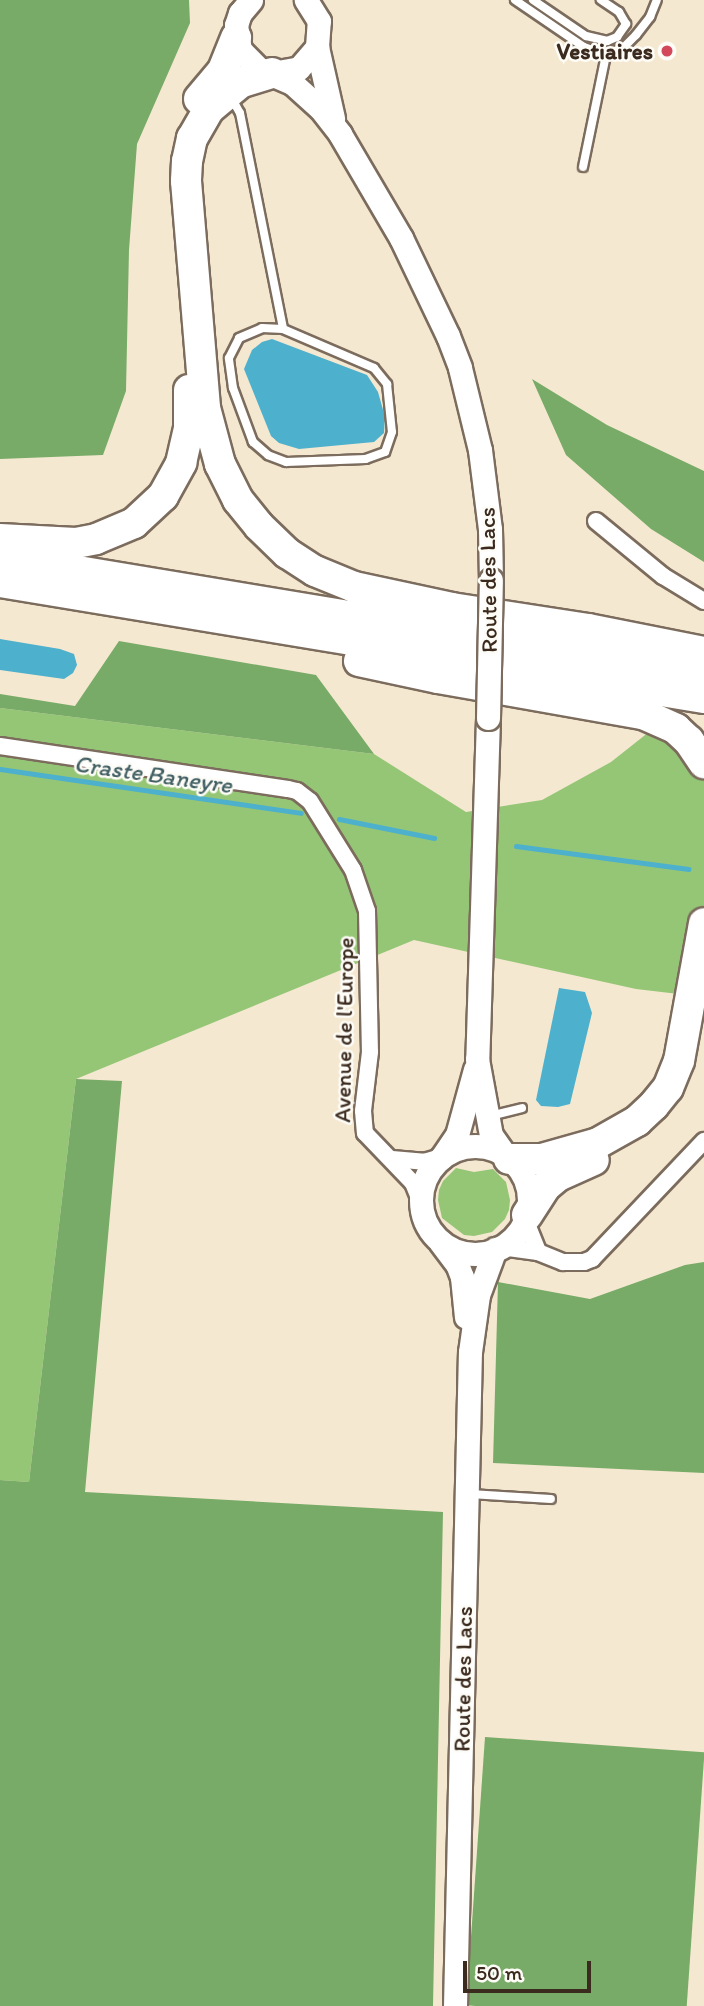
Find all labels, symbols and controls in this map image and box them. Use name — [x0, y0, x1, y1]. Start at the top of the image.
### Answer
place label: Vestiaires — [557, 37, 653, 65]
marker: Vestiaires — [659, 43, 675, 59]
street label: Route des Lacs — [473, 506, 503, 654]
water label: Craste Baneyre — [72, 749, 234, 799]
street label: Avenue de l'Europe — [329, 937, 359, 1123]
street label: Route des Lacs — [448, 1605, 478, 1753]
scale bar — [466, 1946, 594, 1990]
text: 50 m — [476, 1960, 522, 1985]

